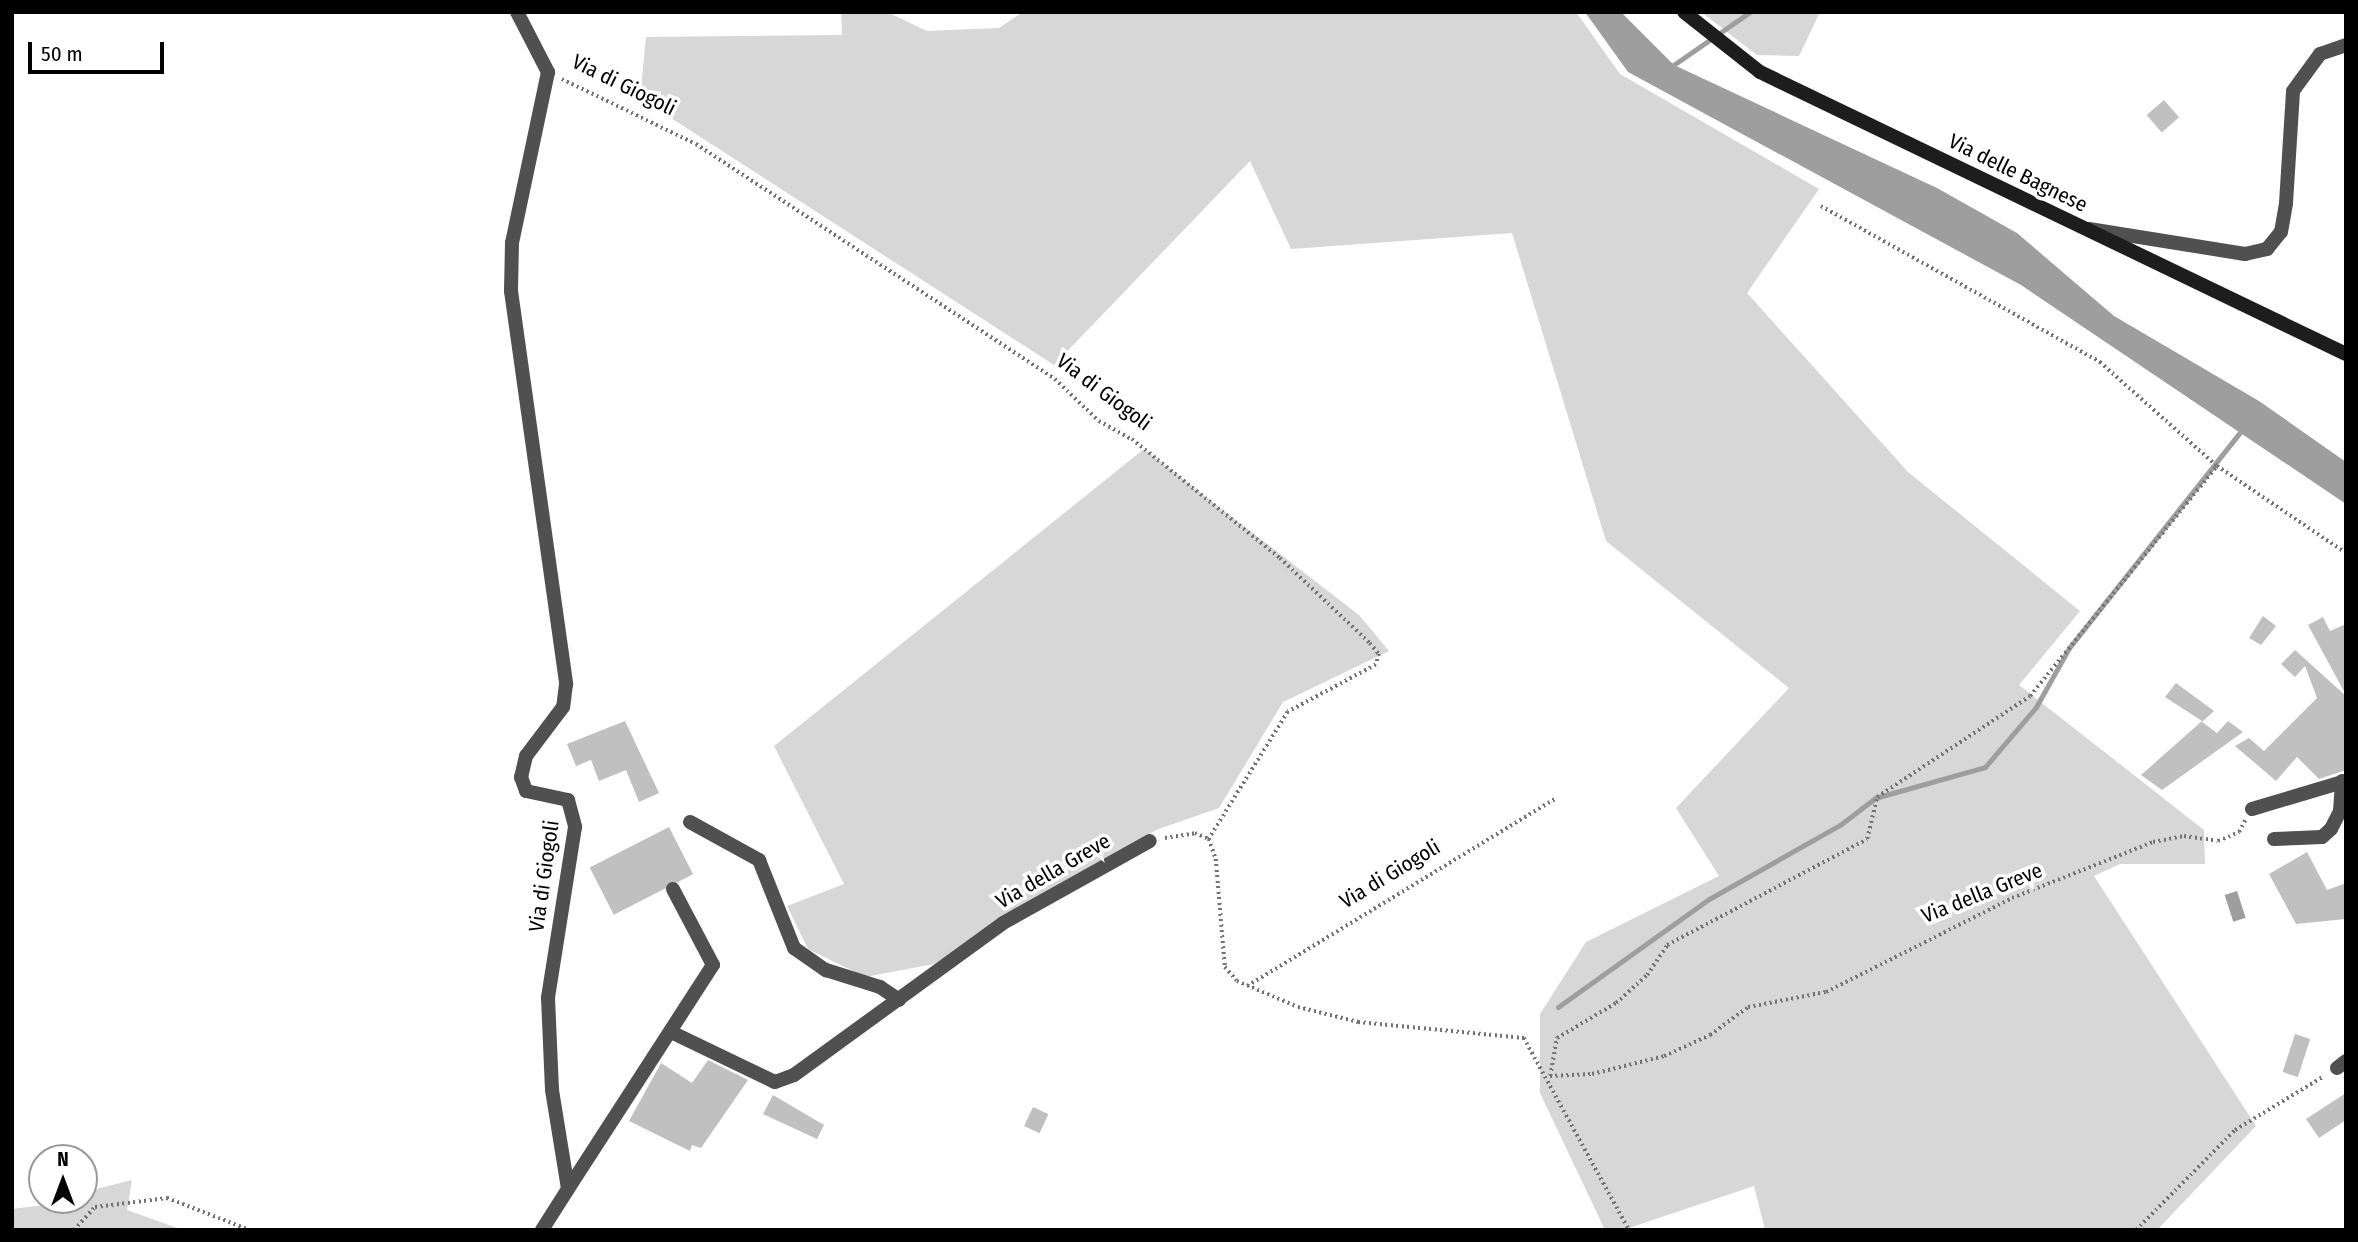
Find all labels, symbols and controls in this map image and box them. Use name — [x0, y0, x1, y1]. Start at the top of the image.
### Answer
scale bar — [32, 28, 168, 72]
text: 50 m — [41, 41, 83, 67]
street label: Via di Giogoli — [568, 49, 680, 121]
street label: Via delle Bagnese — [1944, 129, 2092, 217]
street label: Via di Giogoli — [1052, 348, 1156, 436]
street label: Via di Giogoli — [524, 819, 564, 933]
street label: Via della Greve — [991, 828, 1115, 914]
street label: Via di Giogoli — [1335, 834, 1445, 914]
street label: Via della Greve — [1918, 857, 2046, 929]
north arrow — [28, 1144, 98, 1214]
text: N — [57, 1148, 69, 1171]

